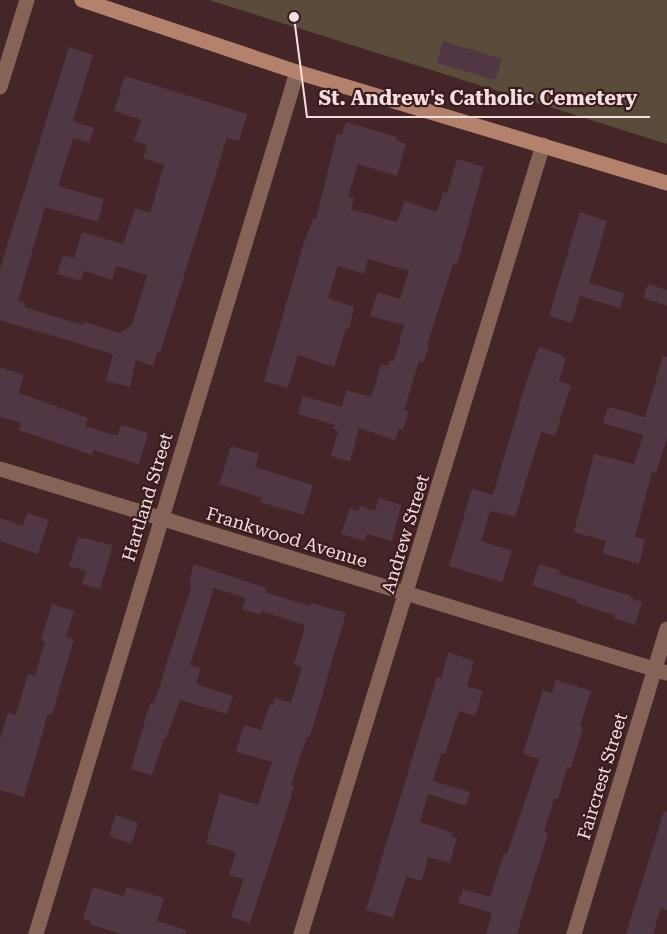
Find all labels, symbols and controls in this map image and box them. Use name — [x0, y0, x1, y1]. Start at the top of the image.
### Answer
callout: St. Andrew's Catholic Cemetery — [307, 79, 650, 117]
text: St. Andrew's Catholic Cemetery — [319, 86, 637, 110]
street label: Hartland Street — [117, 430, 177, 564]
street label: Andrew Street — [377, 472, 433, 596]
street label: Frankwood Avenue — [204, 502, 370, 572]
street label: Faircrest Street — [573, 710, 631, 842]

